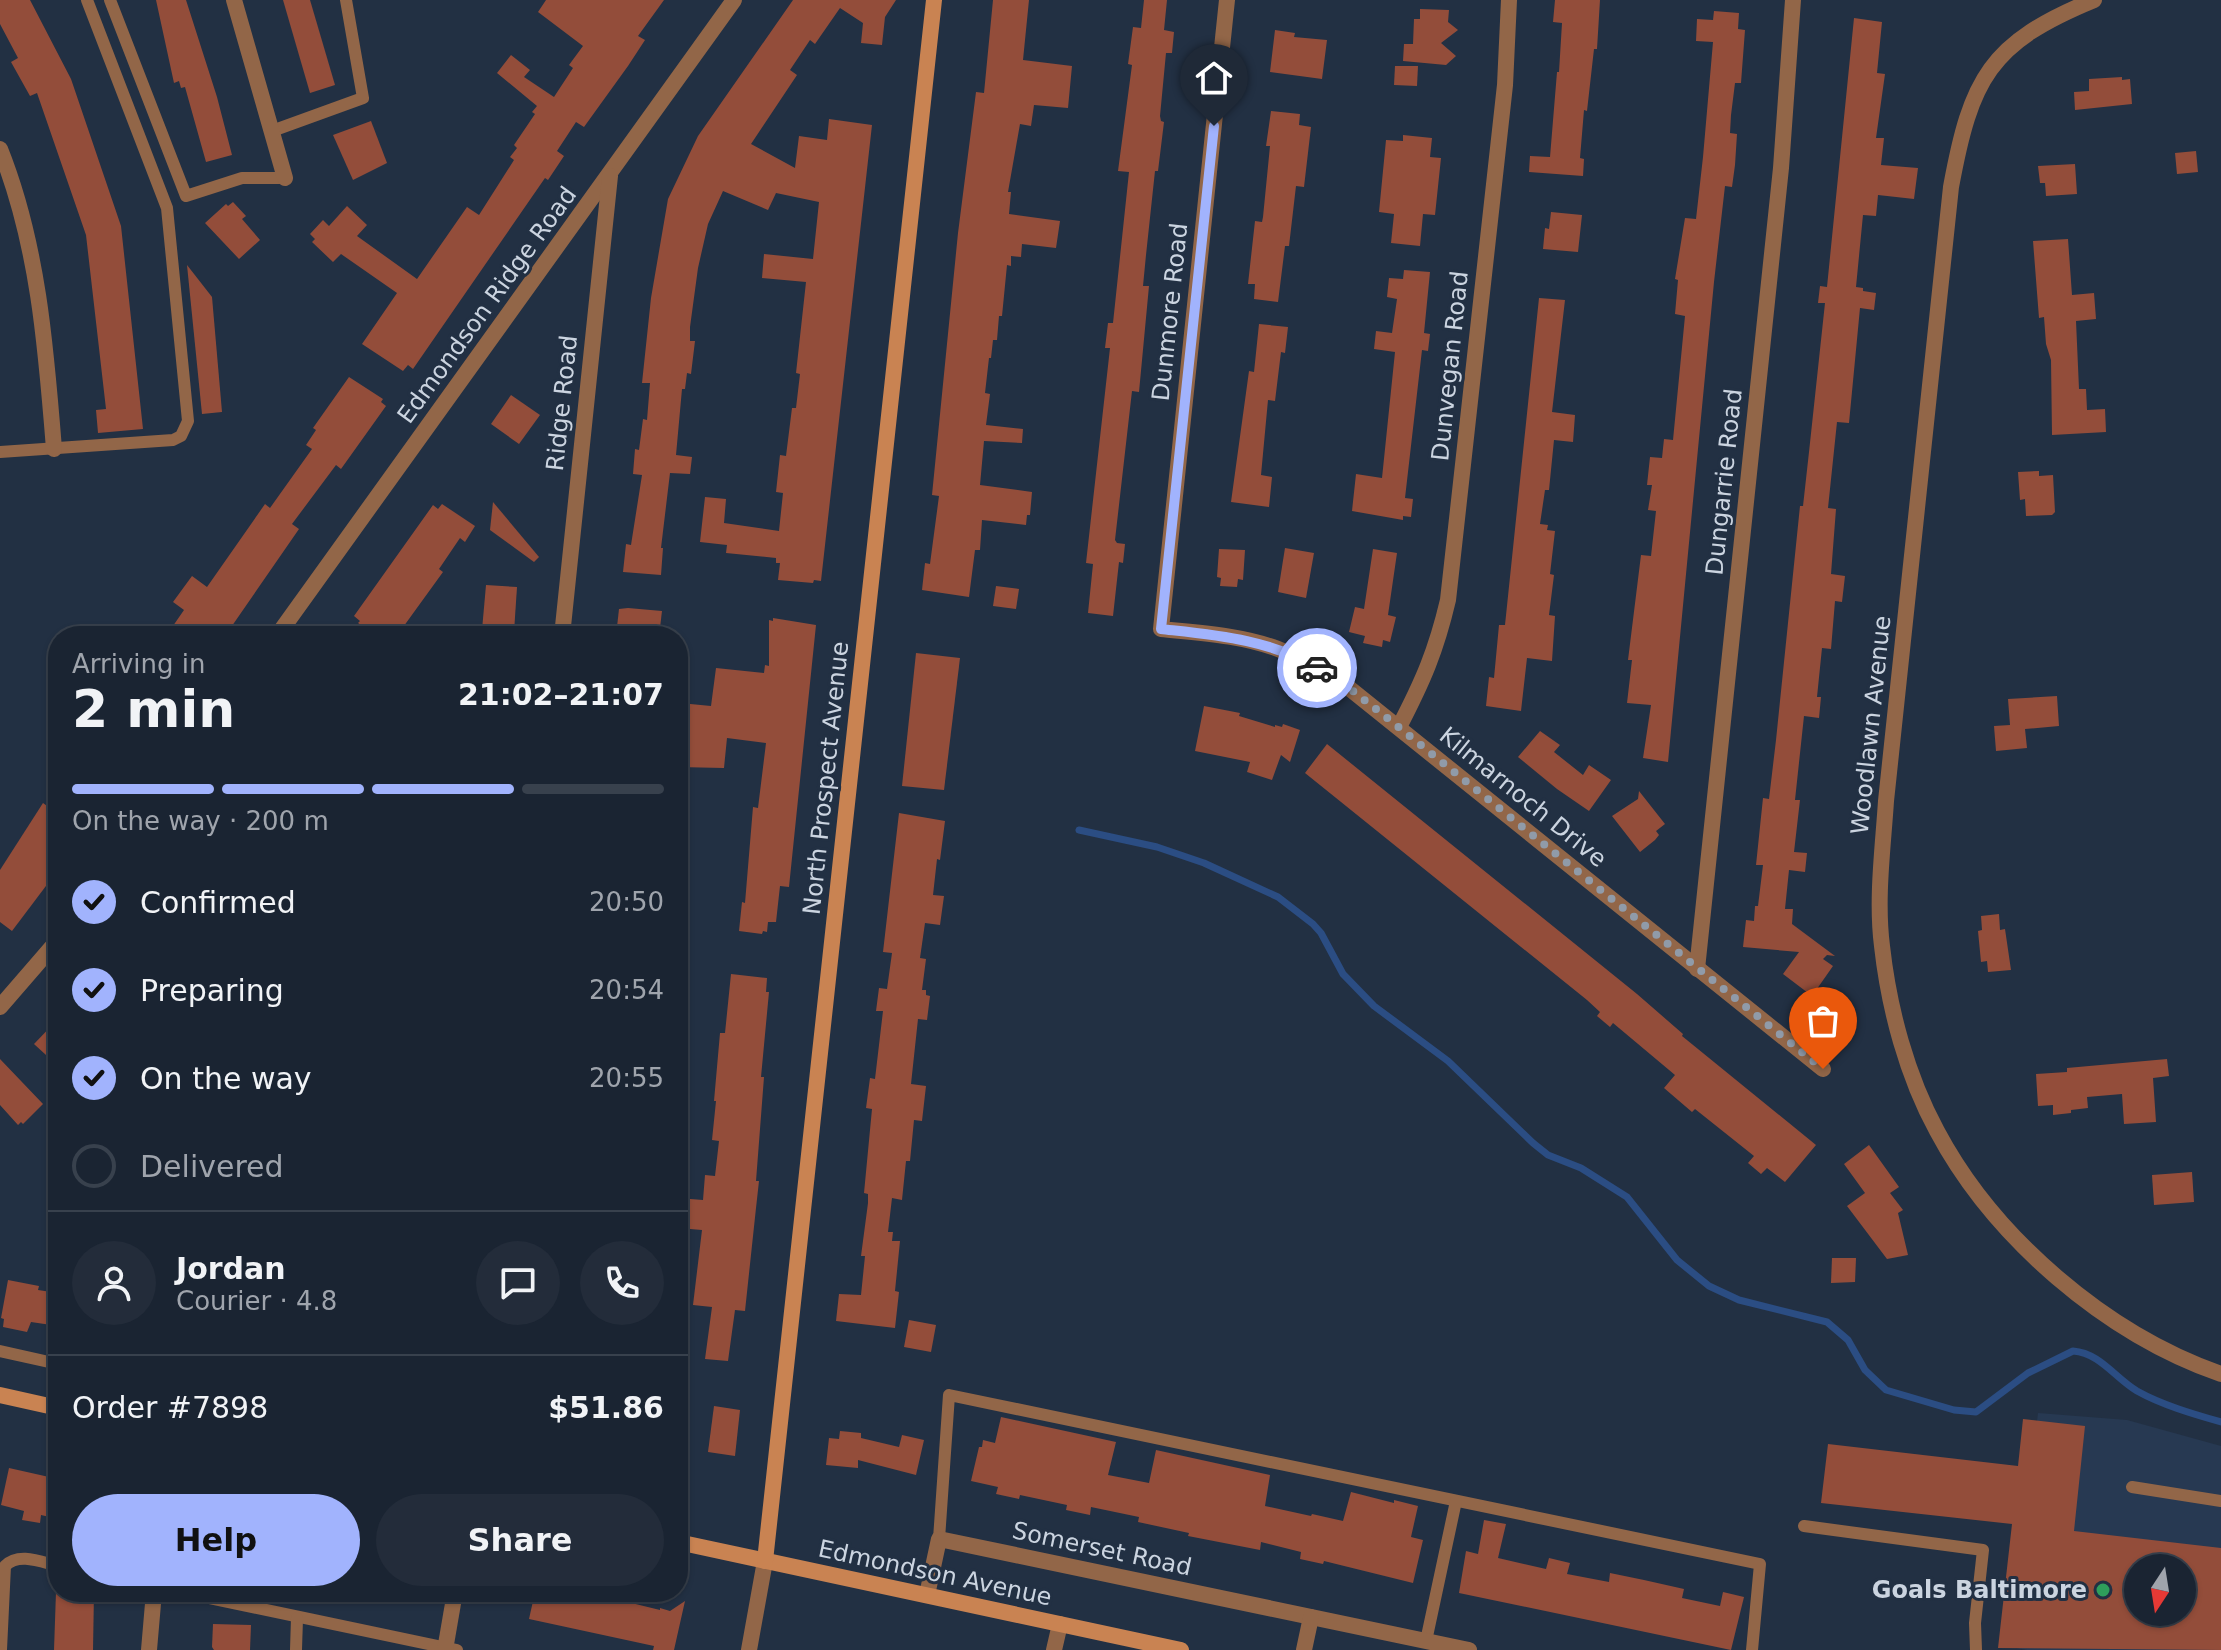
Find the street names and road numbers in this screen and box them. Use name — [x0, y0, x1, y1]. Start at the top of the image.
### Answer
street label: Edmondson Ridge Road — [391, 181, 583, 429]
street label: Dunmore Road — [1147, 222, 1193, 402]
street label: Dunvegan Road — [1426, 270, 1474, 462]
street label: Ridge Road — [541, 334, 583, 472]
street label: Dungarrie Road — [1700, 387, 1748, 577]
street label: Woodlawn Avenue — [1846, 614, 1896, 836]
street label: North Prospect Avenue — [798, 640, 854, 916]
street label: Kilmarnoch Drive — [1434, 721, 1612, 873]
street label: Somerset Road — [1010, 1516, 1194, 1582]
street label: Edmondson Avenue — [816, 1535, 1054, 1611]

